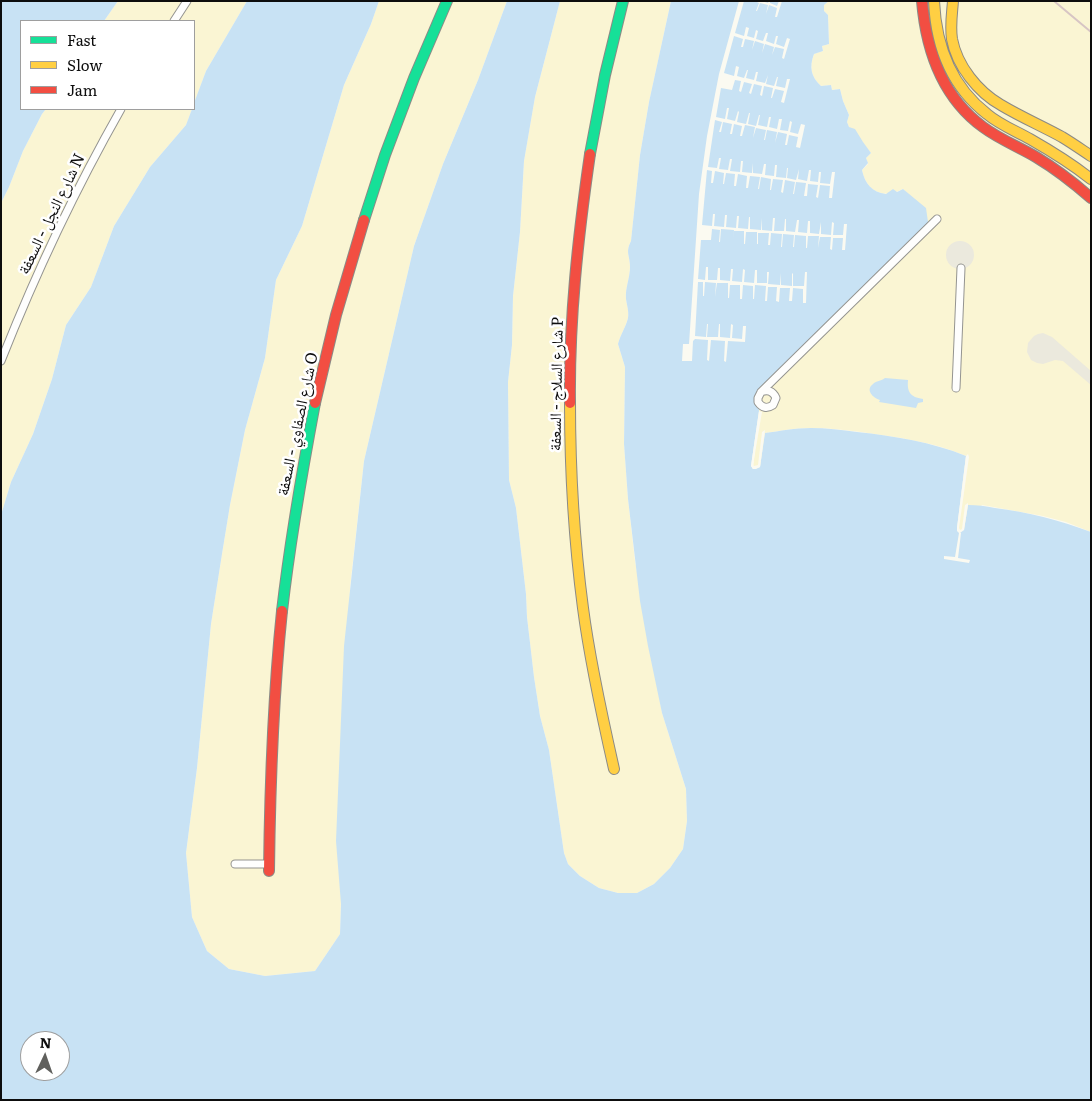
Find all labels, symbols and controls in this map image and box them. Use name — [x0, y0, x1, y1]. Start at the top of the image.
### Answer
legend — [20, 20, 195, 110]
text: Fast — [67, 28, 96, 51]
text: Slow — [67, 53, 102, 76]
text: Jam — [67, 78, 97, 101]
street label: شارع النجل - السعفة N — [14, 150, 90, 278]
street label: شارع السلاج - السعفة P — [546, 317, 568, 451]
street label: شارع الصفاوي - السعفة O — [273, 351, 323, 497]
north arrow — [20, 1031, 70, 1081]
text: N — [39, 1032, 52, 1052]

